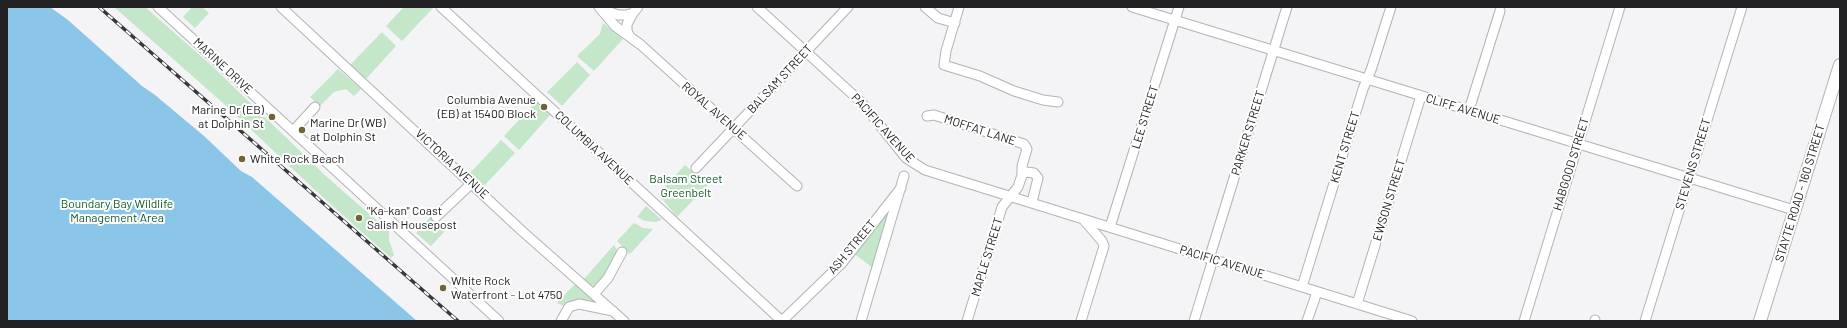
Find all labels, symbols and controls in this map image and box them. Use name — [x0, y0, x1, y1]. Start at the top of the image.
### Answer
street label: MARINE DRIVE — [190, 35, 256, 97]
street label: BALSAM STREET — [744, 42, 816, 116]
street label: ROYAL AVENUE — [679, 79, 749, 143]
street label: LEE STREET — [1128, 83, 1162, 151]
street label: PARKER STREET — [1228, 89, 1268, 177]
street label: PACIFIC AVENUE — [848, 90, 918, 166]
street label: CLIFF AVENUE — [1424, 91, 1502, 127]
place label: Columbia Avenue (EB) at 15400 Block — [438, 93, 536, 121]
marker: Columbia Avenue (EB) at 15400 Block — [539, 102, 549, 112]
place label: Marine Dr (EB) at Dolphin St — [191, 103, 264, 131]
street label: COLUMBIA AVENUE — [552, 108, 636, 188]
street label: KENT STREET — [1327, 109, 1363, 185]
marker: Marine Dr (EB) at Dolphin St — [267, 112, 277, 122]
street label: MOFFAT LANE — [942, 112, 1018, 148]
street label: HABGOOD STREET — [1550, 115, 1592, 213]
place label: Marine Dr (WB) at Dolphin St — [310, 116, 386, 144]
street label: STEVENS STREET — [1672, 116, 1714, 212]
street label: STAYTE ROAD - 160 STREET — [1772, 122, 1828, 264]
marker: Marine Dr (WB) at Dolphin St — [297, 125, 307, 135]
street label: VICTORIA AVENUE — [412, 126, 492, 202]
place label: White Rock Beach — [250, 152, 344, 166]
marker: White Rock Beach — [237, 154, 247, 164]
street label: EWSON STREET — [1370, 157, 1408, 243]
park label: Balsam Street Greenbelt — [649, 172, 723, 200]
park label: Boundary Bay Wildlife Management Area — [61, 197, 173, 225]
place label: "Ka-kan" Coast Salish Housepost — [367, 204, 457, 232]
marker: "Ka-kan" Coast Salish Housepost — [354, 213, 364, 223]
street label: MAPLE STREET — [968, 216, 1006, 298]
street label: ASH STREET — [825, 217, 879, 277]
street label: PACIFIC AVENUE — [1178, 242, 1266, 282]
place label: White Rock Waterfront - Lot 4750 — [451, 274, 563, 302]
marker: White Rock Waterfront - Lot 4750 — [438, 283, 448, 293]

